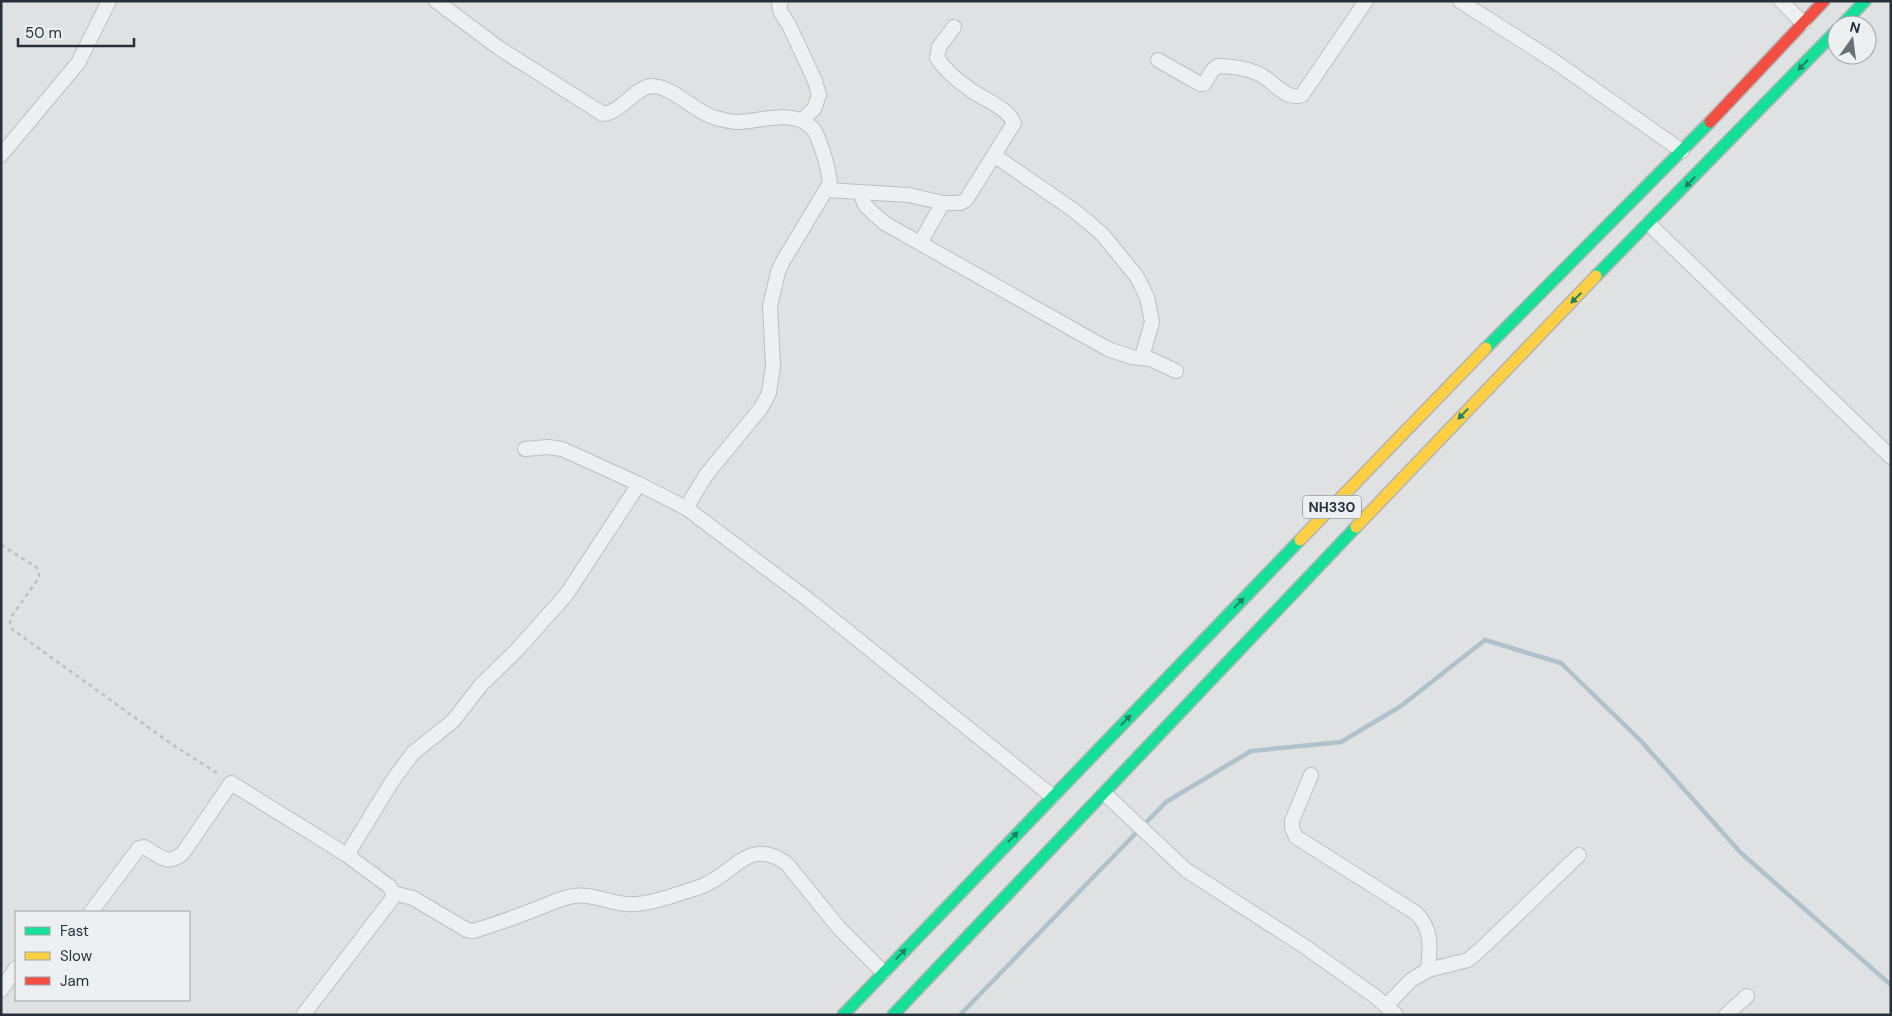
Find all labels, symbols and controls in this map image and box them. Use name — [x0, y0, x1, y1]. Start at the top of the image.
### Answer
scale bar — [18, 15, 134, 47]
north arrow — [1827, 15, 1877, 65]
text: N — [1848, 17, 1862, 37]
text: 50 m — [25, 23, 62, 43]
one-way arrow — [1797, 59, 1809, 71]
one-way arrow — [1684, 175, 1696, 187]
one-way arrow — [1570, 291, 1582, 303]
one-way arrow — [1457, 408, 1469, 420]
road number: NH330 — [1303, 496, 1361, 518]
one-way arrow — [1233, 597, 1245, 609]
one-way arrow — [1120, 714, 1132, 726]
one-way arrow — [1007, 831, 1019, 843]
legend — [15, 911, 190, 1001]
text: Fast — [60, 921, 89, 941]
text: Slow — [60, 946, 93, 966]
one-way arrow — [895, 948, 907, 960]
text: Jam — [60, 971, 89, 991]

